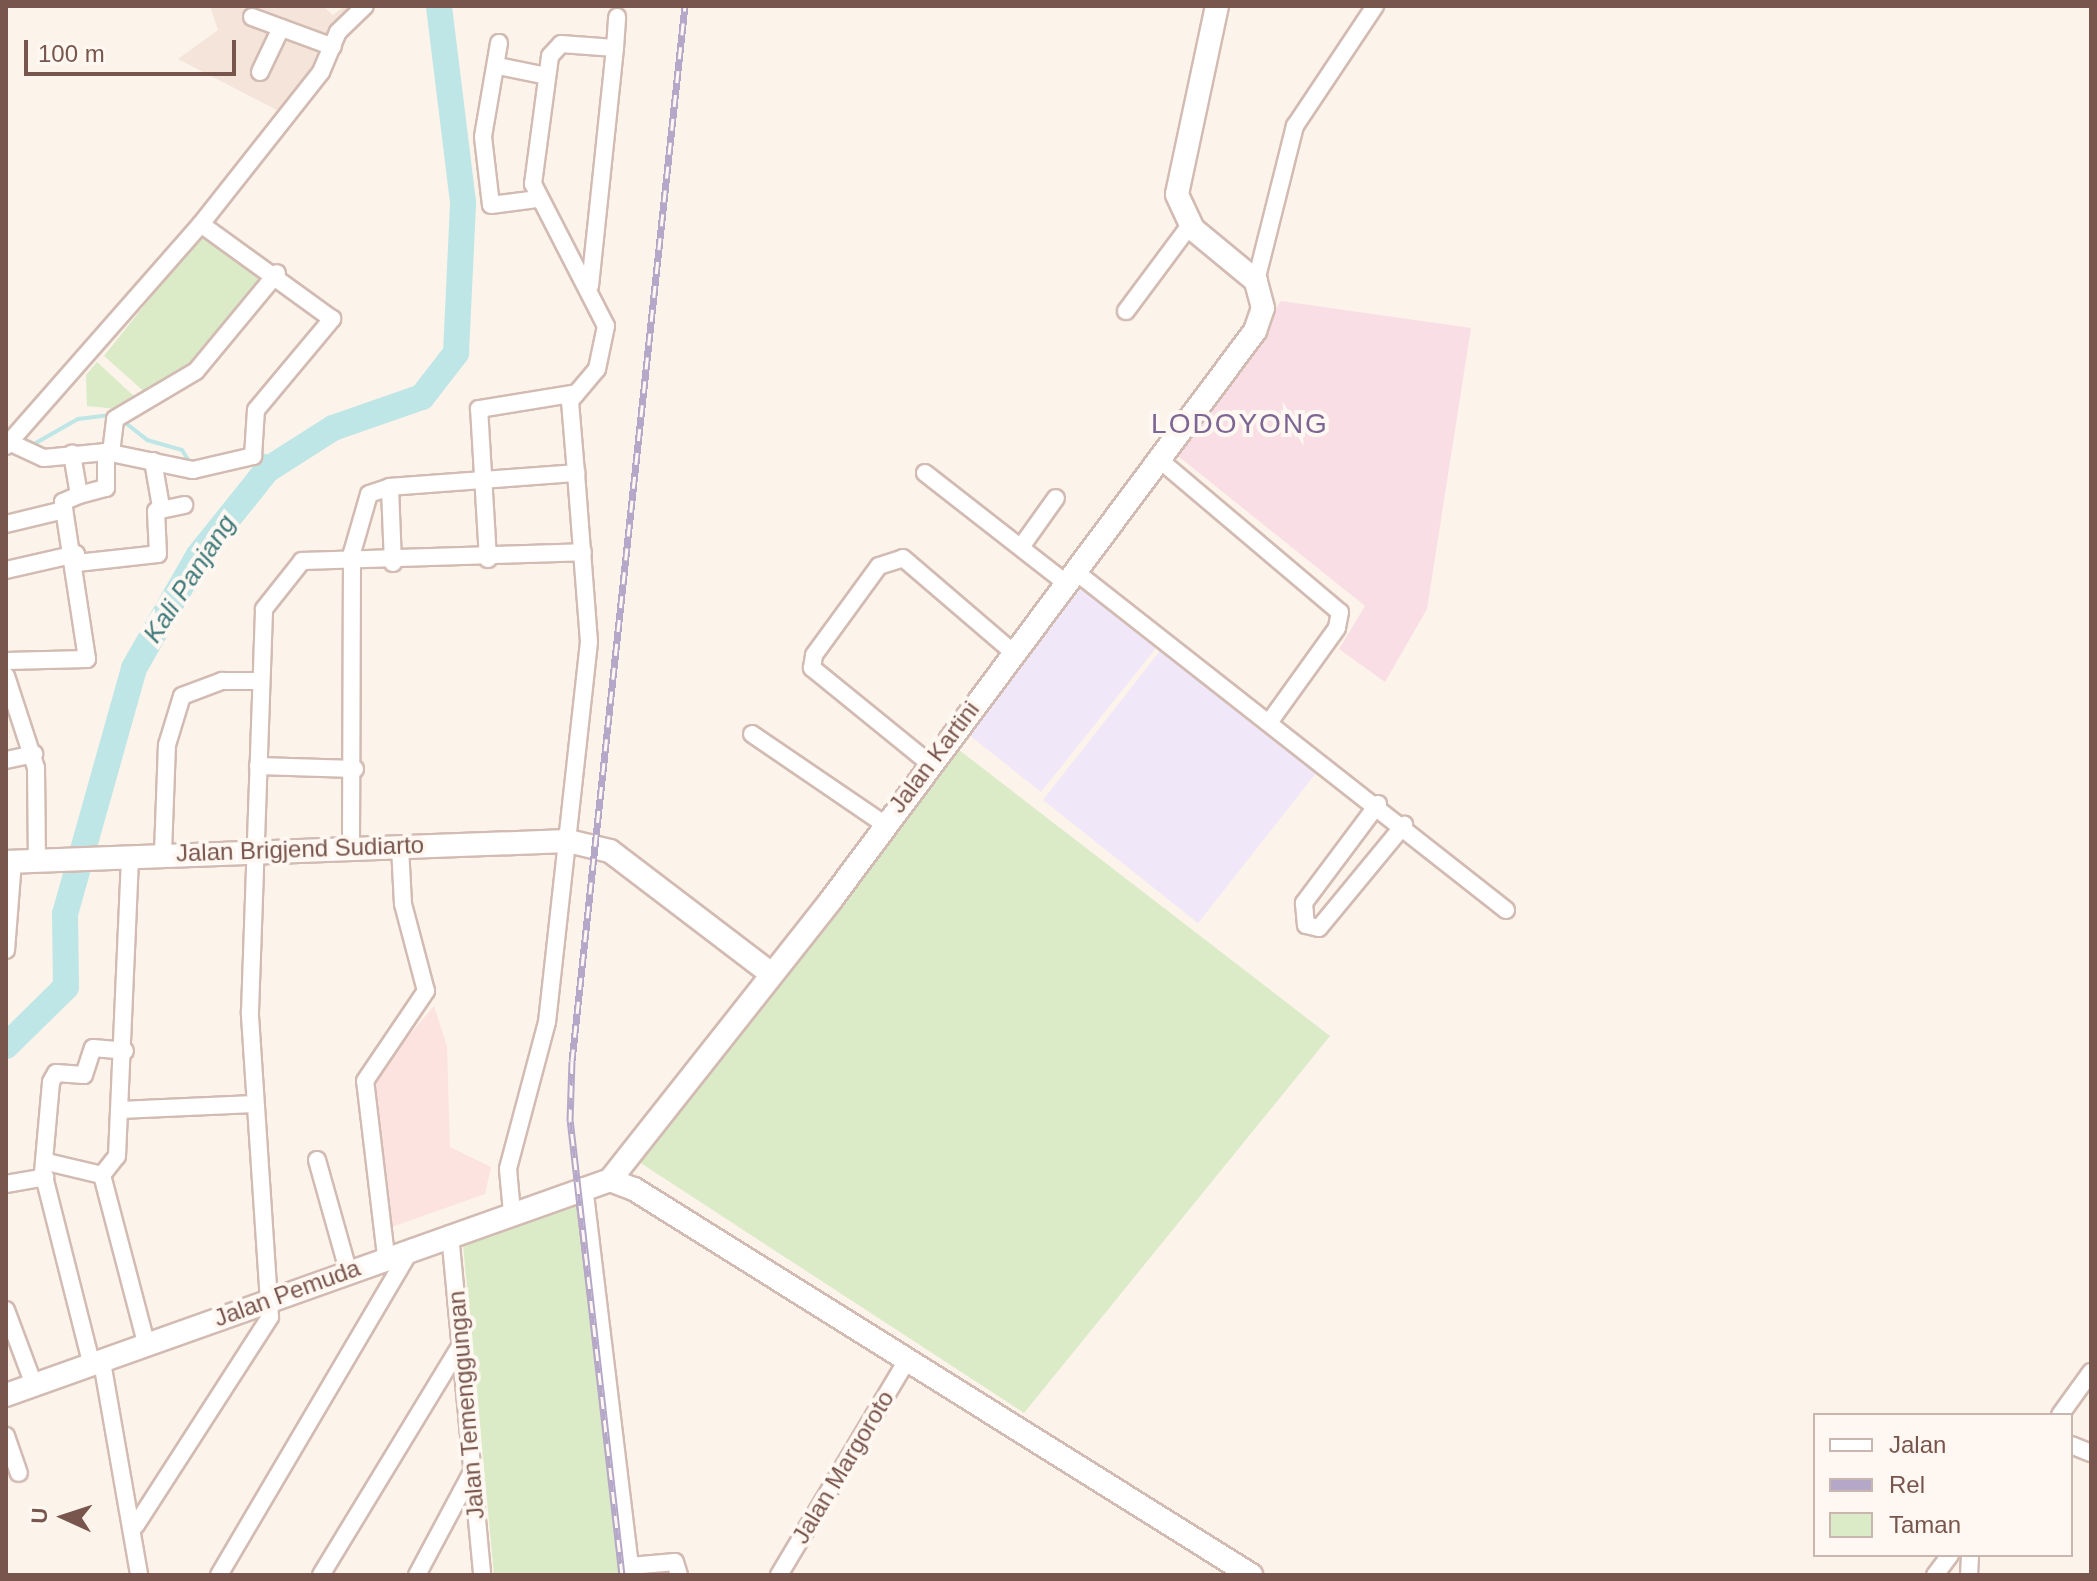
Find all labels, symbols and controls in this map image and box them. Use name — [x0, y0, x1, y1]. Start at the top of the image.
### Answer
scale bar — [28, 24, 240, 74]
text: 100 m — [38, 40, 105, 67]
district label: LODOYONG — [1151, 407, 1329, 441]
water label: Kali Panjang — [137, 509, 243, 649]
street label: Jalan Kartini — [883, 696, 985, 818]
street label: Jalan Brigjend Sudiarto — [175, 830, 425, 868]
street label: Jalan Pemuda — [210, 1253, 364, 1333]
street label: Jalan Temenggungan — [442, 1289, 490, 1521]
street label: Jalan Margoroto — [786, 1385, 900, 1549]
legend — [1813, 1413, 2073, 1557]
text: Jalan — [1889, 1431, 1946, 1458]
text: Rel — [1889, 1471, 1925, 1498]
north arrow — [24, 1477, 104, 1557]
text: U — [27, 1507, 52, 1524]
text: Taman — [1889, 1511, 1961, 1538]

